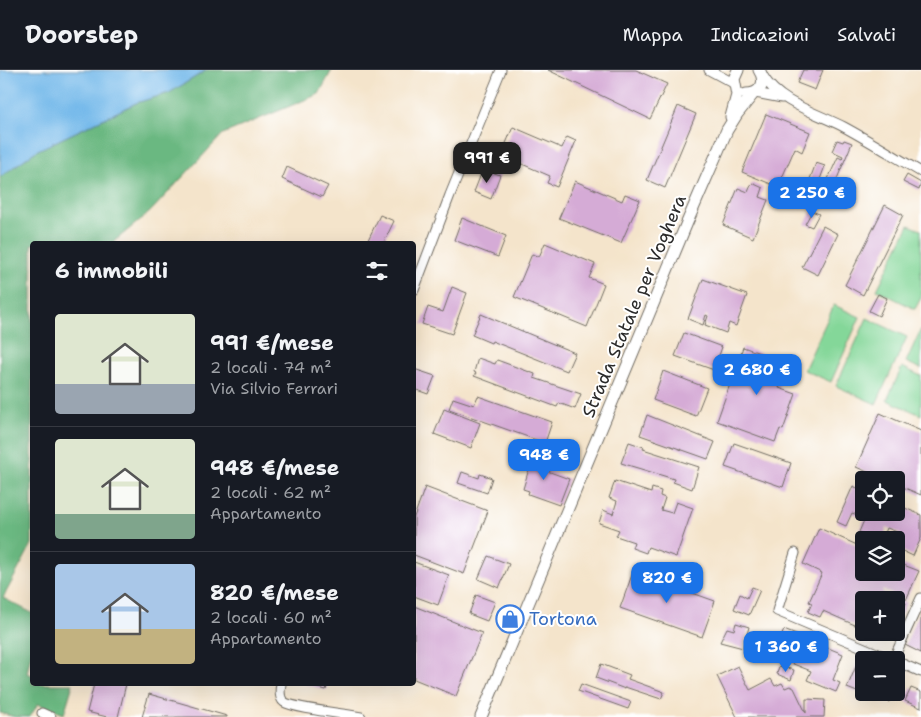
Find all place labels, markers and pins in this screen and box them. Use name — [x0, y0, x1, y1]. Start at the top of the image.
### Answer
pin: 991 € — [452, 142, 522, 184]
pin: 2 250 € — [766, 176, 858, 219]
pin: 2 680 € — [711, 354, 803, 396]
pin: 948 € — [509, 438, 579, 481]
pin: 820 € — [632, 562, 702, 604]
shop icon: Tortona — [495, 604, 525, 634]
place label: Tortona — [529, 607, 597, 631]
pin: 1 360 € — [740, 630, 832, 673]

